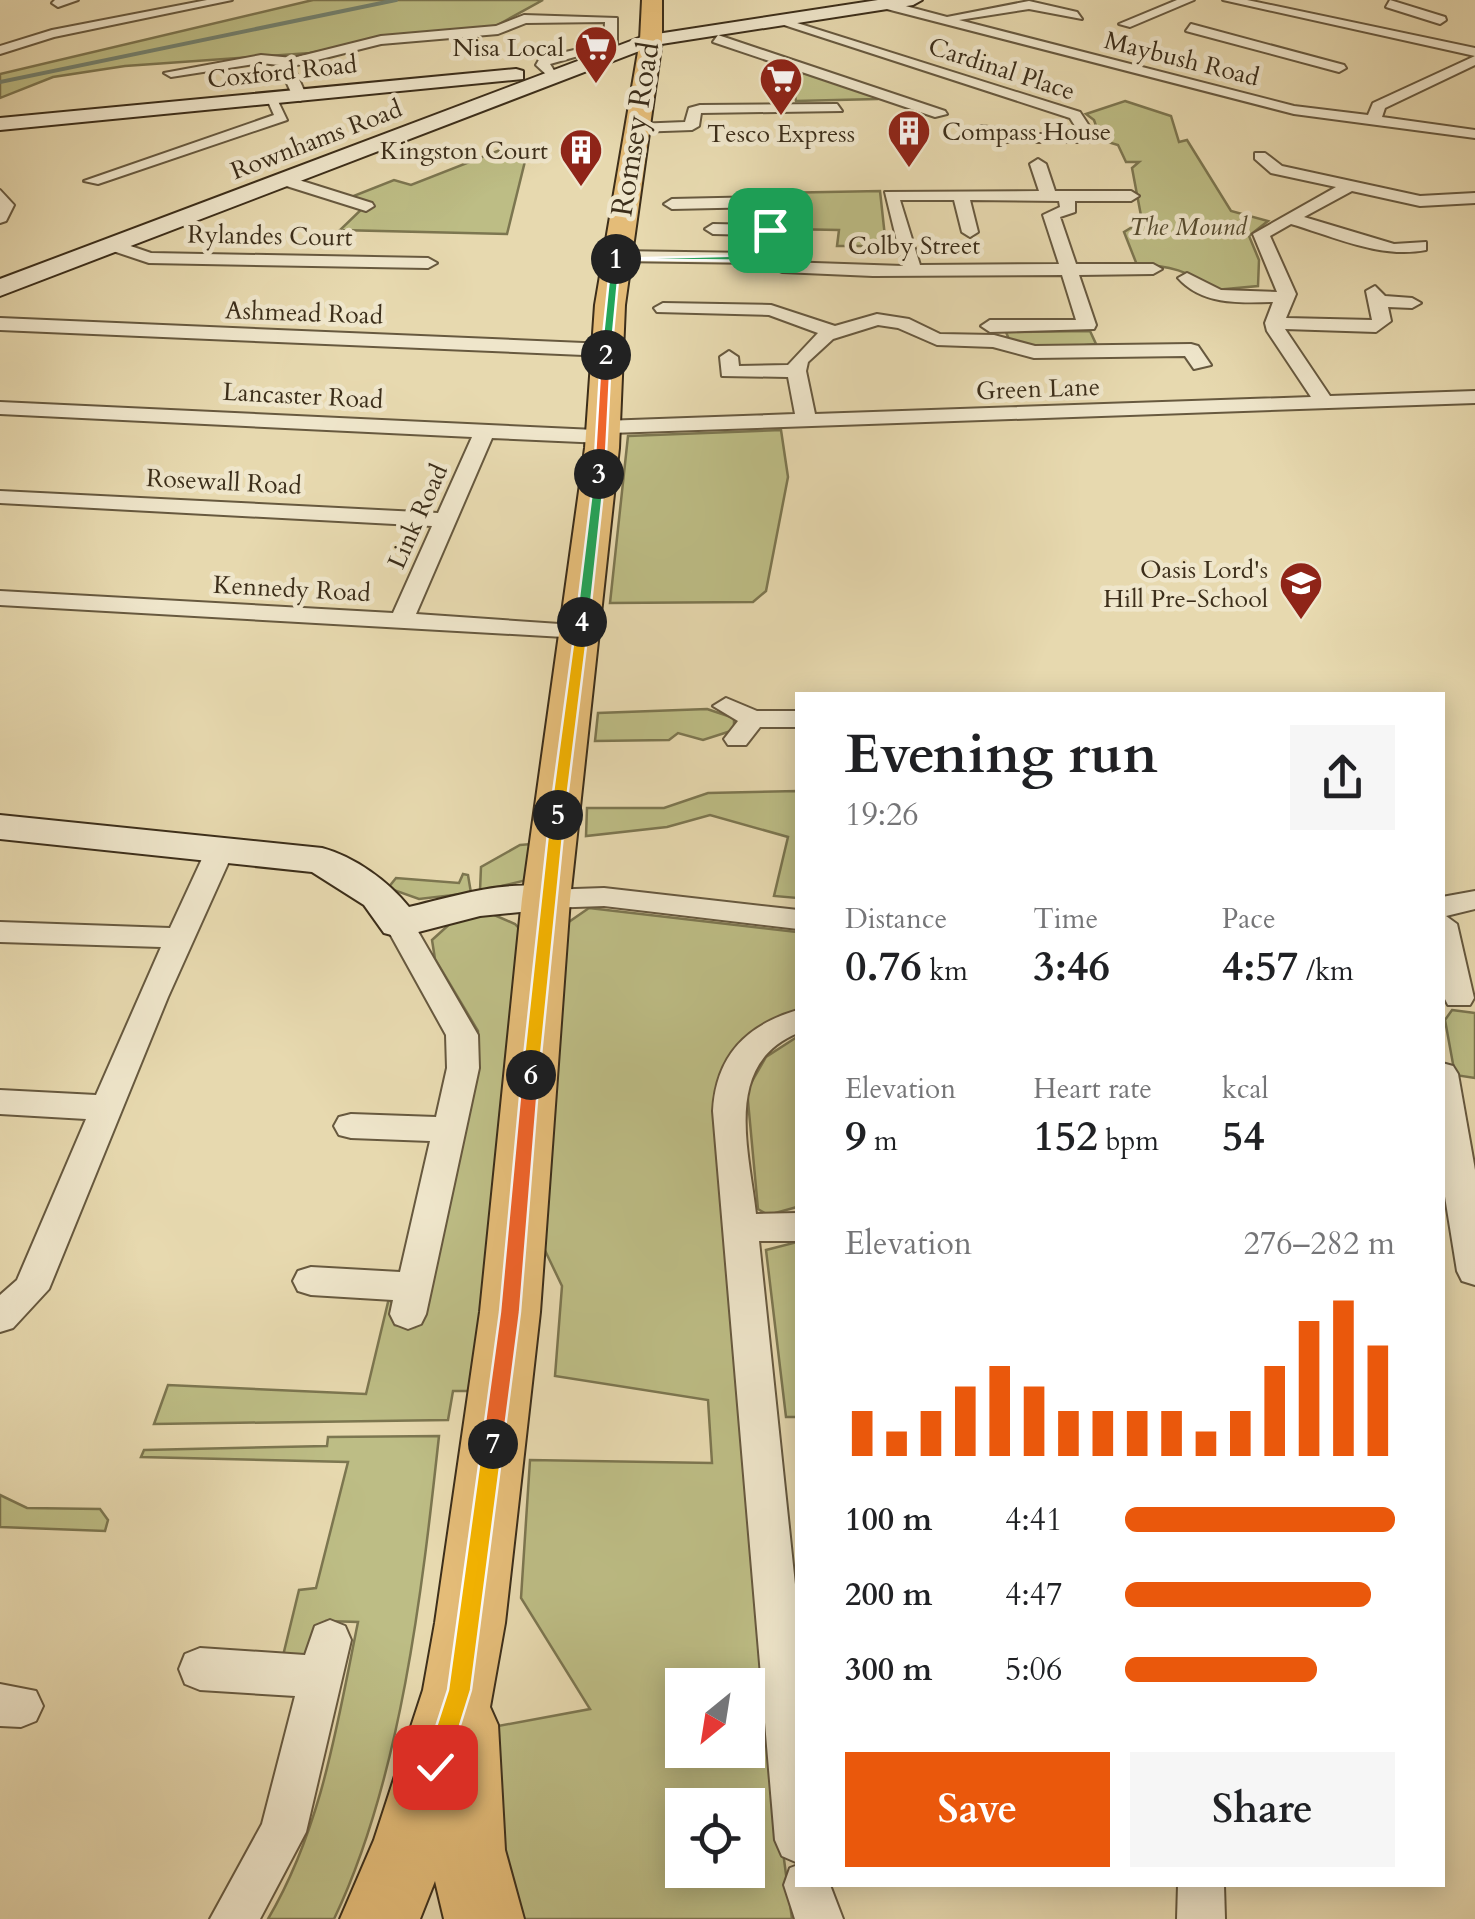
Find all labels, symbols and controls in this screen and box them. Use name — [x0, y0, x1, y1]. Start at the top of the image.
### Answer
street label: Maybush Road — [1101, 23, 1263, 95]
supermarket icon: Nisa Local — [573, 24, 619, 85]
street label: Cardinal Place — [924, 29, 1079, 109]
place label: Nisa Local — [453, 31, 564, 65]
street label: Romsey Road — [601, 39, 670, 219]
street label: Coxford Road — [206, 47, 359, 97]
supermarket icon: Tesco Express — [758, 56, 804, 117]
street label: Rownhams Road — [226, 91, 407, 188]
building icon: Compass House — [886, 108, 932, 169]
place label: Compass House — [942, 115, 1111, 149]
place label: Tesco Express — [707, 117, 855, 151]
building icon: Kingston Court — [558, 127, 604, 188]
place label: Kingston Court — [380, 134, 548, 168]
pin — [728, 188, 813, 273]
icon: arrive — [743, 203, 798, 258]
park label: The Mound — [1129, 210, 1248, 244]
street label: Rylandes Court — [187, 218, 353, 254]
street label: Colby Street — [848, 229, 980, 263]
pin: 1 — [591, 234, 641, 284]
text: 1 — [609, 240, 623, 278]
street label: Ashmead Road — [224, 293, 384, 333]
pin: 2 — [581, 330, 631, 380]
text: 2 — [599, 336, 613, 374]
street label: Green Lane — [975, 370, 1101, 408]
street label: Lancaster Road — [222, 375, 385, 417]
pin: 3 — [574, 449, 624, 499]
text: 3 — [592, 455, 606, 493]
street label: Link Road — [380, 458, 456, 574]
street label: Rosewall Road — [145, 461, 303, 503]
place label: Oasis Lord's Hill Pre-School — [1103, 553, 1268, 616]
school or university icon: Oasis Lord's Hill Pre-School — [1278, 560, 1324, 621]
street label: Kennedy Road — [212, 568, 372, 610]
pin: 4 — [557, 597, 607, 647]
text: 4 — [575, 603, 589, 641]
text: Evening run — [845, 718, 1158, 792]
button: share — [1290, 725, 1395, 830]
pin: 5 — [533, 790, 583, 840]
text: 19:26 — [845, 793, 919, 837]
text: 5 — [551, 796, 565, 834]
text: Distance — [845, 900, 947, 938]
text: Time — [1033, 900, 1098, 938]
text: Pace — [1222, 900, 1276, 938]
text: 0.76 — [845, 938, 922, 995]
text: 3:46 — [1033, 938, 1110, 995]
text: 4:57 — [1222, 938, 1298, 995]
text: km — [922, 952, 968, 990]
text: /km — [1298, 952, 1354, 990]
pin: 6 — [506, 1050, 556, 1100]
text: 6 — [524, 1056, 538, 1094]
text: Elevation — [845, 1070, 956, 1108]
text: Heart rate — [1033, 1070, 1152, 1108]
text: kcal — [1222, 1070, 1269, 1108]
text: 9 — [845, 1108, 867, 1165]
text: 152 — [1033, 1108, 1098, 1165]
text: 54 — [1222, 1108, 1265, 1165]
text: m — [867, 1122, 898, 1160]
text: bpm — [1098, 1122, 1159, 1160]
text: Elevation — [845, 1222, 972, 1266]
text: 276–282 m — [1243, 1222, 1395, 1266]
pin: 7 — [468, 1419, 518, 1469]
text: 7 — [486, 1425, 500, 1463]
text: 100 m — [845, 1498, 932, 1542]
text: 4:41 — [1005, 1498, 1062, 1542]
text: 200 m — [845, 1573, 932, 1617]
text: 4:47 — [1005, 1573, 1062, 1617]
text: 300 m — [845, 1648, 932, 1692]
text: 5:06 — [1005, 1648, 1062, 1692]
north arrow — [665, 1668, 765, 1768]
map controls — [665, 1668, 765, 1888]
pin — [393, 1725, 478, 1810]
icon: check — [408, 1740, 463, 1795]
button: Save — [845, 1752, 1110, 1867]
button: Share — [1130, 1752, 1395, 1867]
button: locate — [665, 1788, 765, 1888]

